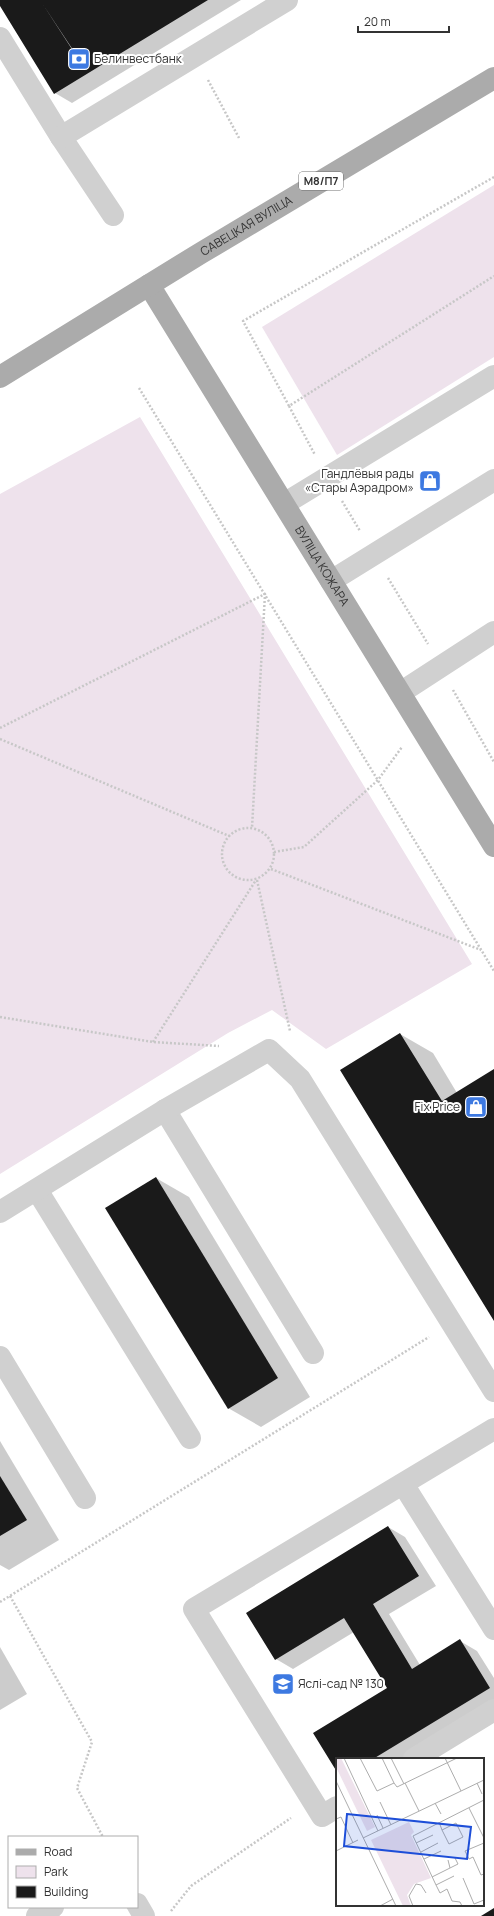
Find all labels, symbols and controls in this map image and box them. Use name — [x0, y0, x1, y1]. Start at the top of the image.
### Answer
scale bar — [358, 8, 449, 34]
text: 20 m — [364, 13, 391, 30]
bank icon: Белинвестбанк — [66, 46, 92, 72]
place label: Белинвестбанк — [94, 50, 183, 67]
road number: М8/П7 — [299, 172, 343, 190]
street label: САВЕЦКАЯ ВУЛІЦА — [197, 191, 296, 260]
place label: Гандлёвыя рады «Стары Аэрадром» — [305, 465, 414, 496]
shop icon: Гандлёвыя рады «Стары Аэрадром» — [417, 468, 443, 494]
street label: ВУЛІЦА КОЖАРА — [291, 523, 354, 609]
shop icon: Fix Price — [463, 1094, 489, 1120]
place label: Fix Price — [415, 1098, 460, 1115]
school or university icon: Яслі-сад № 130 — [270, 1671, 296, 1697]
place label: Яслі-сад № 130 — [298, 1675, 384, 1692]
inset map — [336, 1758, 484, 1906]
legend — [8, 1836, 138, 1908]
text: Road — [44, 1843, 72, 1860]
text: Park — [44, 1863, 69, 1880]
text: Building — [44, 1883, 88, 1900]

